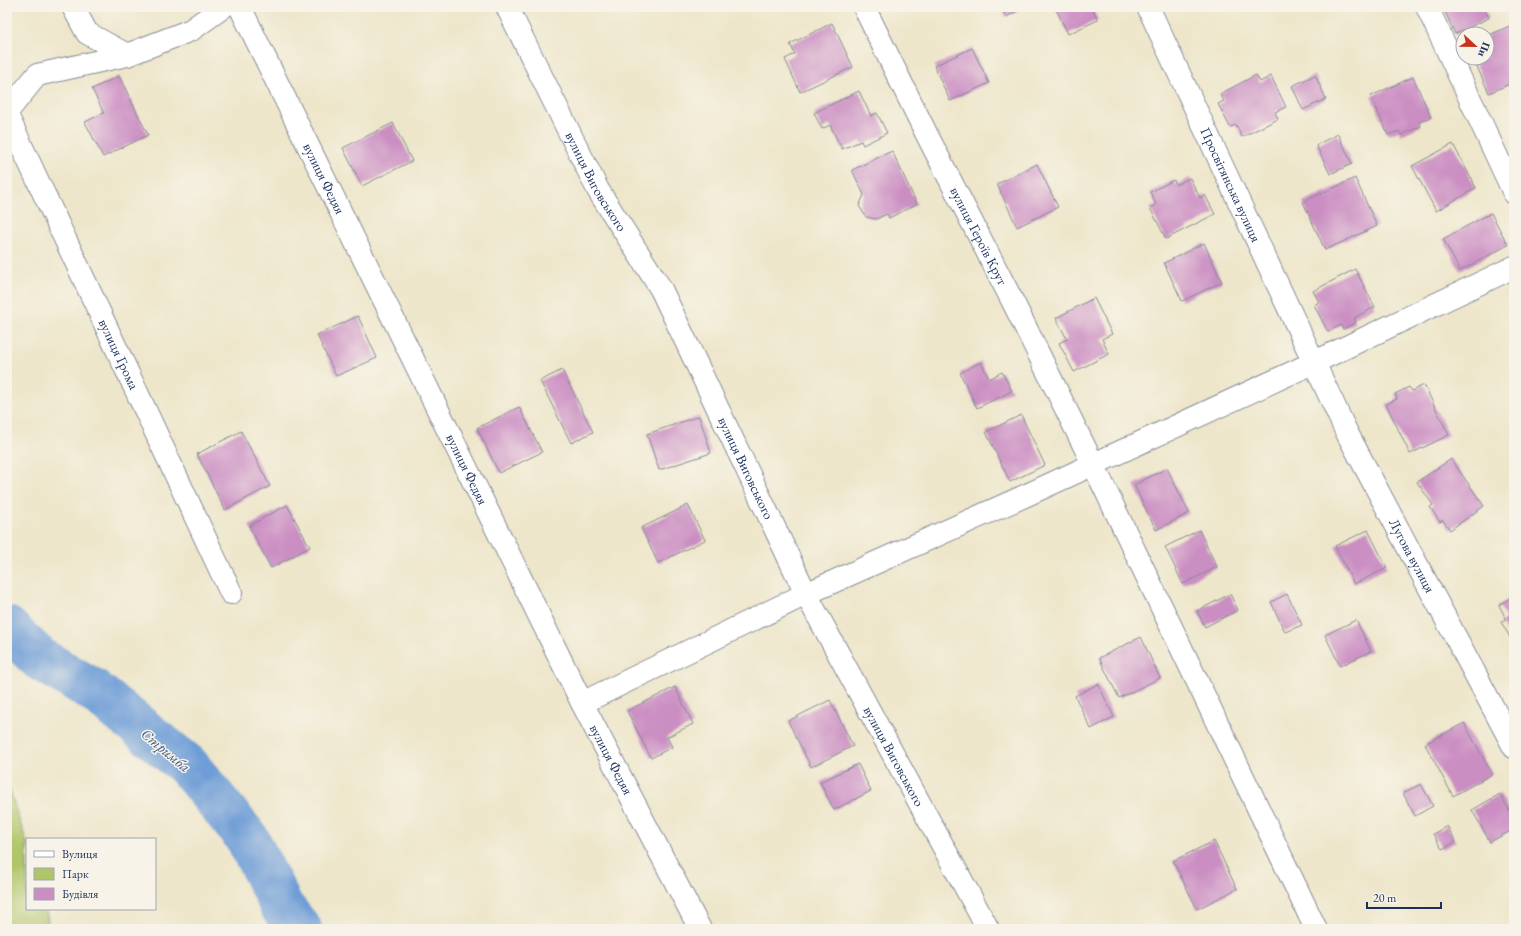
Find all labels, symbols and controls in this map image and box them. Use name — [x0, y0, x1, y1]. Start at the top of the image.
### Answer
north arrow — [1455, 26, 1495, 66]
text: Пн — [1475, 40, 1494, 60]
street label: Просвітянська вулиця — [1196, 124, 1265, 245]
street label: вулиця Виговського — [561, 129, 631, 235]
street label: вулиця Федяя — [299, 140, 349, 217]
street label: вулиця Героїв Крут — [946, 184, 1012, 288]
street label: вулиця Грома — [95, 316, 144, 393]
street label: вулиця Виговського — [714, 414, 778, 522]
street label: вулиця Федяя — [442, 431, 492, 508]
street label: Лугова вулиця — [1385, 515, 1439, 596]
street label: вулиця Виговського — [860, 703, 929, 810]
street label: вулиця Федяя — [586, 721, 637, 798]
water label: Стримба — [138, 724, 194, 776]
legend — [26, 838, 156, 910]
text: Вулиця — [62, 846, 98, 862]
text: Парк — [62, 866, 89, 882]
scale bar — [1367, 884, 1441, 910]
text: Будівля — [62, 886, 99, 902]
text: 20 m — [1373, 890, 1397, 906]

